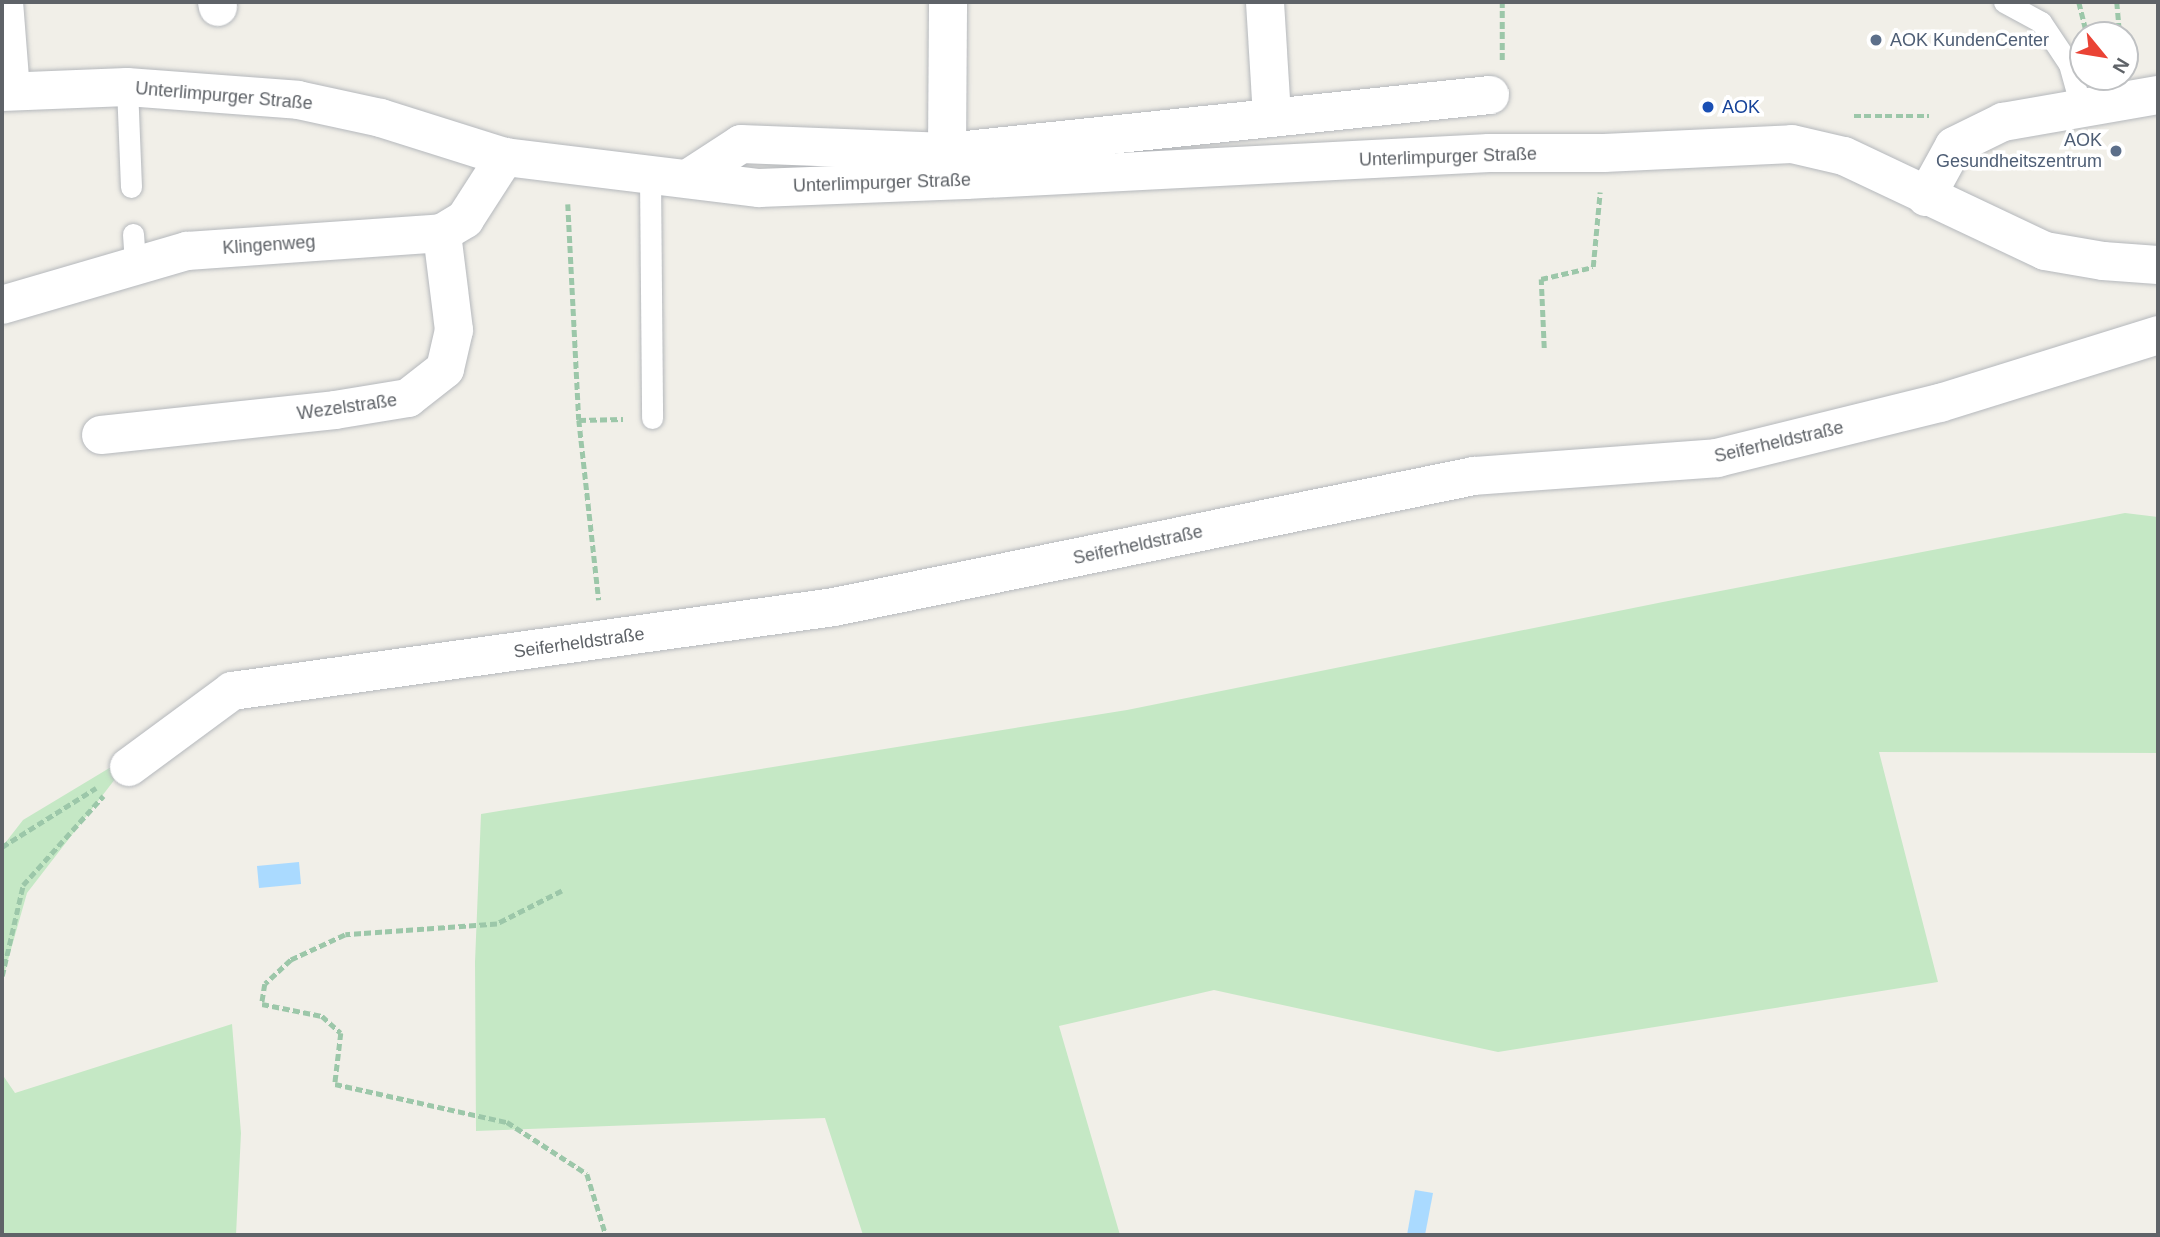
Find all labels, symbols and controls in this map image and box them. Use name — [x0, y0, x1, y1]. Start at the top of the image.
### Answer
north arrow — [2069, 21, 2139, 91]
place label: AOK KundenCenter — [1890, 29, 2049, 51]
marker: AOK KundenCenter — [1868, 32, 1884, 48]
text: N — [2108, 55, 2133, 77]
street label: Unterlimpurger Straße — [134, 77, 314, 115]
place label: AOK — [1722, 96, 1760, 118]
marker: AOK — [1700, 99, 1716, 115]
place label: AOK Gesundheitszentrum — [1936, 130, 2102, 172]
street label: Unterlimpurger Straße — [1359, 143, 1537, 171]
marker: AOK Gesundheitszentrum — [2108, 143, 2124, 159]
street label: Unterlimpurger Straße — [793, 169, 971, 197]
street label: Klingenweg — [222, 231, 316, 259]
street label: Wezelstraße — [296, 389, 398, 425]
street label: Seiferheldstraße — [1712, 417, 1846, 467]
street label: Seiferheldstraße — [1071, 521, 1205, 569]
street label: Seiferheldstraße — [512, 623, 646, 663]

